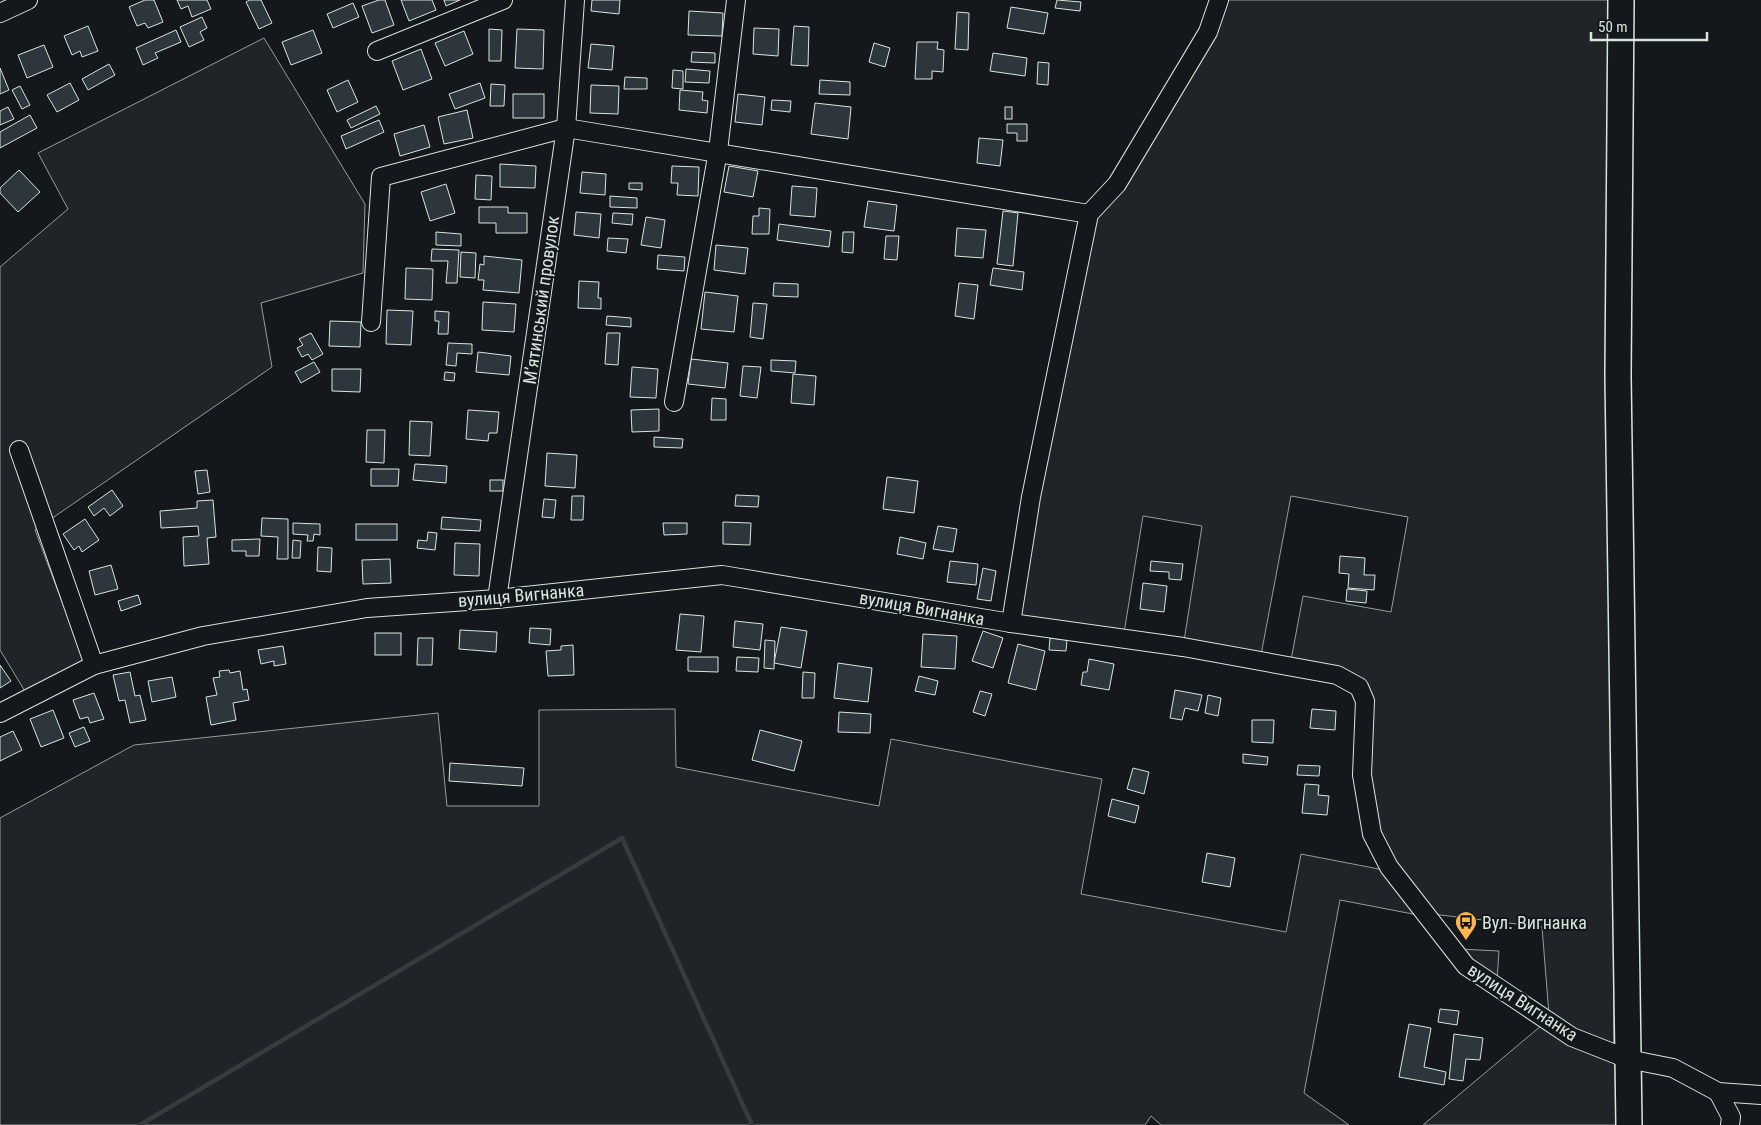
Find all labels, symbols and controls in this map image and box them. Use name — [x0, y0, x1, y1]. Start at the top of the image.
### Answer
scale bar — [1591, 10, 1707, 42]
text: 50 m — [1598, 18, 1628, 36]
street label: Мʼятинський провулок — [519, 214, 563, 386]
street label: вулиця Вигнанка — [457, 579, 585, 611]
street label: вулиця Вигнанка — [858, 587, 986, 629]
bus stop icon: Вул. Вигнанка — [1454, 910, 1478, 941]
place label: Вул. Вигнанка — [1482, 912, 1587, 933]
street label: вулиця Вигнанка — [1464, 959, 1582, 1045]

